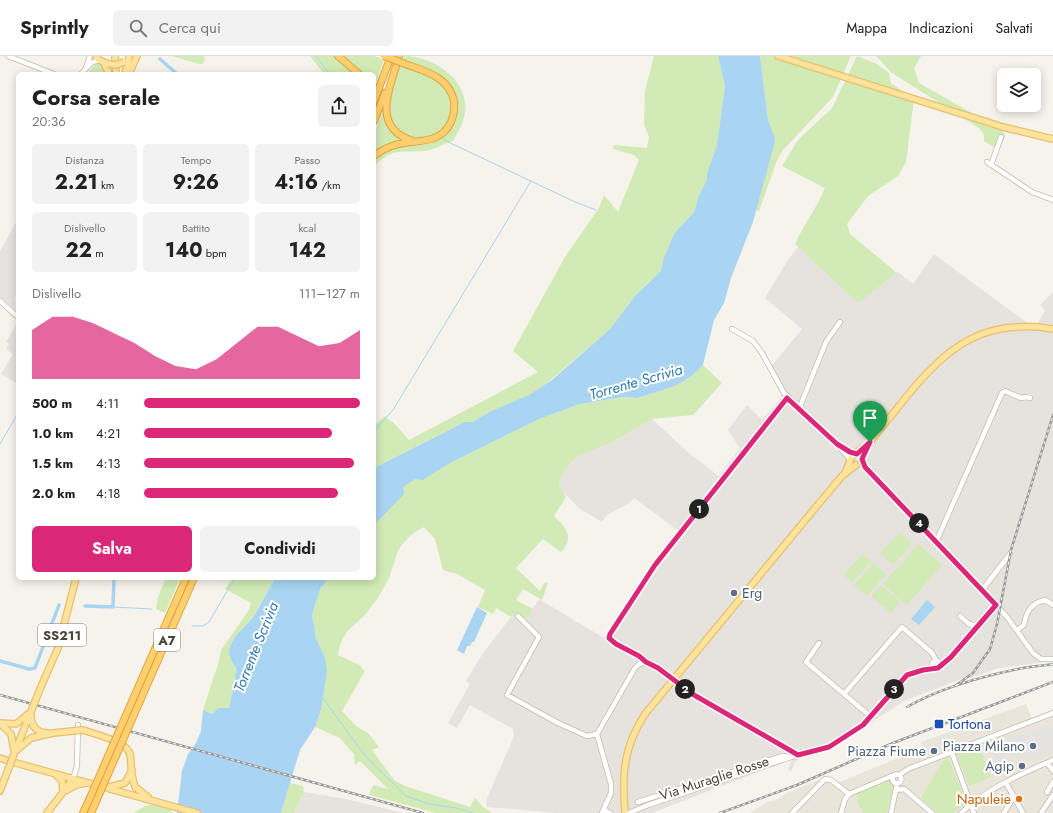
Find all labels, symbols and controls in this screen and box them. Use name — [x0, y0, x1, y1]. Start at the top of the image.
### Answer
search box — [113, 10, 393, 46]
text: Sprintly — [20, 14, 89, 41]
icon: search — [127, 17, 149, 39]
text: Cerca qui — [159, 17, 221, 39]
text: Mappa — [846, 18, 887, 38]
text: Indicazioni — [909, 18, 973, 38]
text: Salvati — [995, 18, 1033, 38]
map controls — [997, 68, 1041, 112]
button: layers — [997, 68, 1041, 112]
text: Corsa serale — [32, 81, 160, 113]
button: share — [318, 85, 360, 127]
text: 20:36 — [32, 112, 66, 131]
text: Distanza — [65, 152, 104, 168]
text: Tempo — [181, 152, 211, 168]
text: Passo — [294, 152, 320, 168]
text: 2.21 — [55, 168, 98, 197]
text: 9:26 — [173, 168, 219, 197]
text: 4:16 — [274, 168, 318, 197]
text: km — [98, 177, 114, 193]
text: /km — [318, 177, 341, 193]
text: Dislivello — [64, 220, 105, 236]
text: Battito — [182, 220, 210, 236]
text: kcal — [298, 220, 316, 236]
text: 22 — [66, 236, 92, 265]
text: 140 — [165, 236, 202, 265]
text: 142 — [289, 236, 326, 265]
text: m — [92, 245, 104, 261]
text: bpm — [202, 245, 227, 261]
text: Dislivello — [32, 284, 81, 303]
text: 111–127 m — [299, 284, 360, 303]
water label: Torrente Scrivia — [587, 358, 686, 406]
text: 500 m — [32, 394, 72, 413]
text: 4:11 — [96, 394, 119, 413]
pin — [853, 401, 887, 442]
icon: arrive — [859, 407, 881, 429]
text: 1.0 km — [32, 424, 73, 443]
text: 4:21 — [96, 424, 121, 443]
text: 1.5 km — [32, 454, 73, 473]
text: 4:13 — [96, 454, 120, 473]
text: 2.0 km — [32, 484, 75, 503]
text: 4:18 — [96, 484, 120, 503]
pin: 1 — [689, 499, 709, 519]
text: 1 — [696, 501, 702, 517]
pin: 4 — [909, 513, 929, 533]
text: 4 — [915, 515, 923, 531]
button: Salva — [32, 526, 192, 572]
button: Condividi — [200, 526, 360, 572]
place label: Erg — [742, 583, 762, 603]
marker: Erg — [729, 588, 739, 598]
water label: Torrente Scrivia — [228, 598, 284, 696]
road number: SS211 — [38, 624, 86, 646]
road number: A7 — [154, 629, 180, 651]
pin: 2 — [675, 679, 695, 699]
pin: 3 — [884, 679, 904, 699]
text: 2 — [681, 681, 689, 697]
text: 3 — [891, 681, 897, 697]
place label: Tortona — [948, 714, 991, 734]
marker: Tortona — [933, 718, 945, 730]
place label: Piazza Milano — [943, 736, 1025, 756]
place label: Piazza Fiume — [848, 741, 926, 761]
marker: Piazza Milano — [1028, 741, 1038, 751]
marker: Piazza Fiume — [929, 746, 939, 756]
street label: Via Muraglie Rosse — [657, 751, 771, 805]
place label: Agip — [985, 756, 1014, 776]
marker: Agip — [1017, 761, 1027, 771]
place label: Napuleie — [957, 789, 1011, 809]
marker: Napuleie — [1014, 794, 1024, 804]

